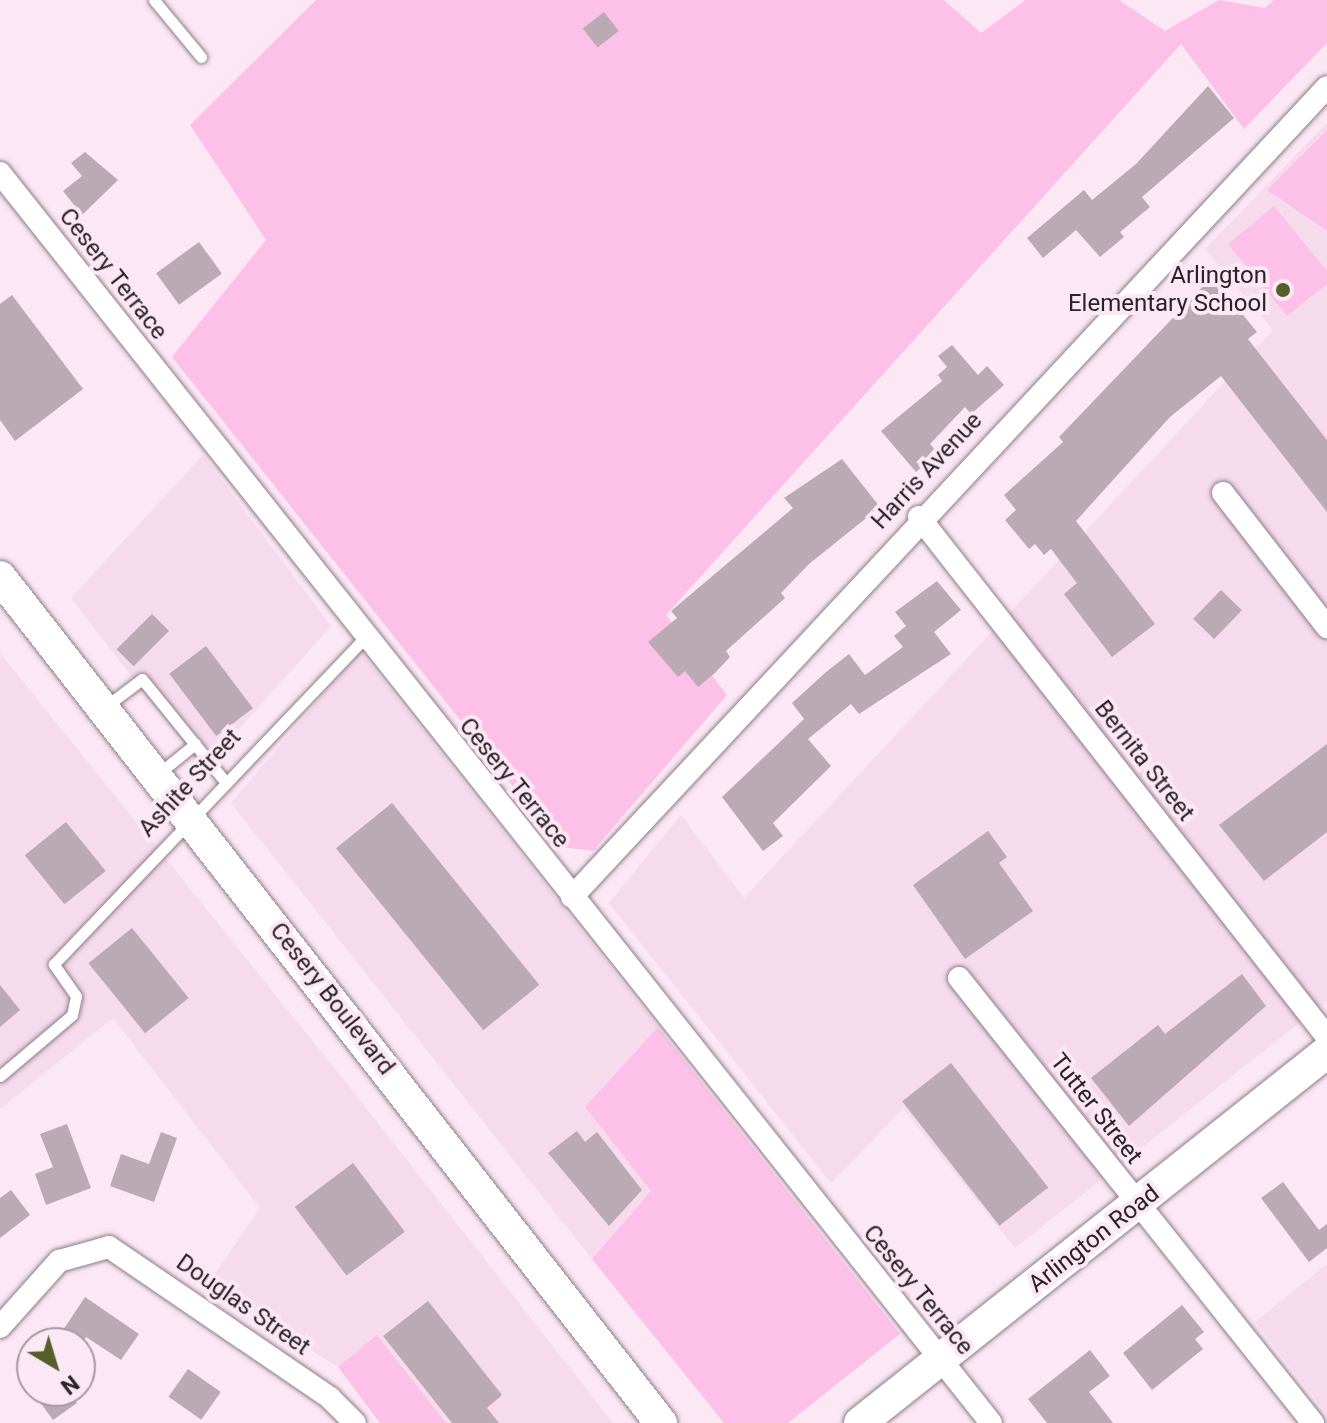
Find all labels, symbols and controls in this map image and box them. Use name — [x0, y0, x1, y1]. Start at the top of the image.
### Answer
street label: Cesery Terrace — [53, 202, 173, 346]
place label: Arlington Elementary School — [1068, 262, 1267, 318]
marker: Arlington Elementary School — [1274, 281, 1292, 299]
street label: Harris Avenue — [866, 407, 988, 535]
street label: Bernita Street — [1088, 695, 1200, 827]
street label: Cesery Terrace — [453, 712, 575, 854]
street label: Ashite Street — [133, 723, 247, 843]
street label: Cesery Boulevard — [264, 917, 400, 1081]
street label: Tutter Street — [1044, 1048, 1148, 1170]
street label: Arlington Road — [1023, 1179, 1165, 1299]
street label: Cesery Terrace — [857, 1219, 979, 1361]
street label: Douglas Street — [171, 1248, 315, 1362]
north arrow — [16, 1327, 96, 1407]
text: N — [56, 1370, 84, 1399]

